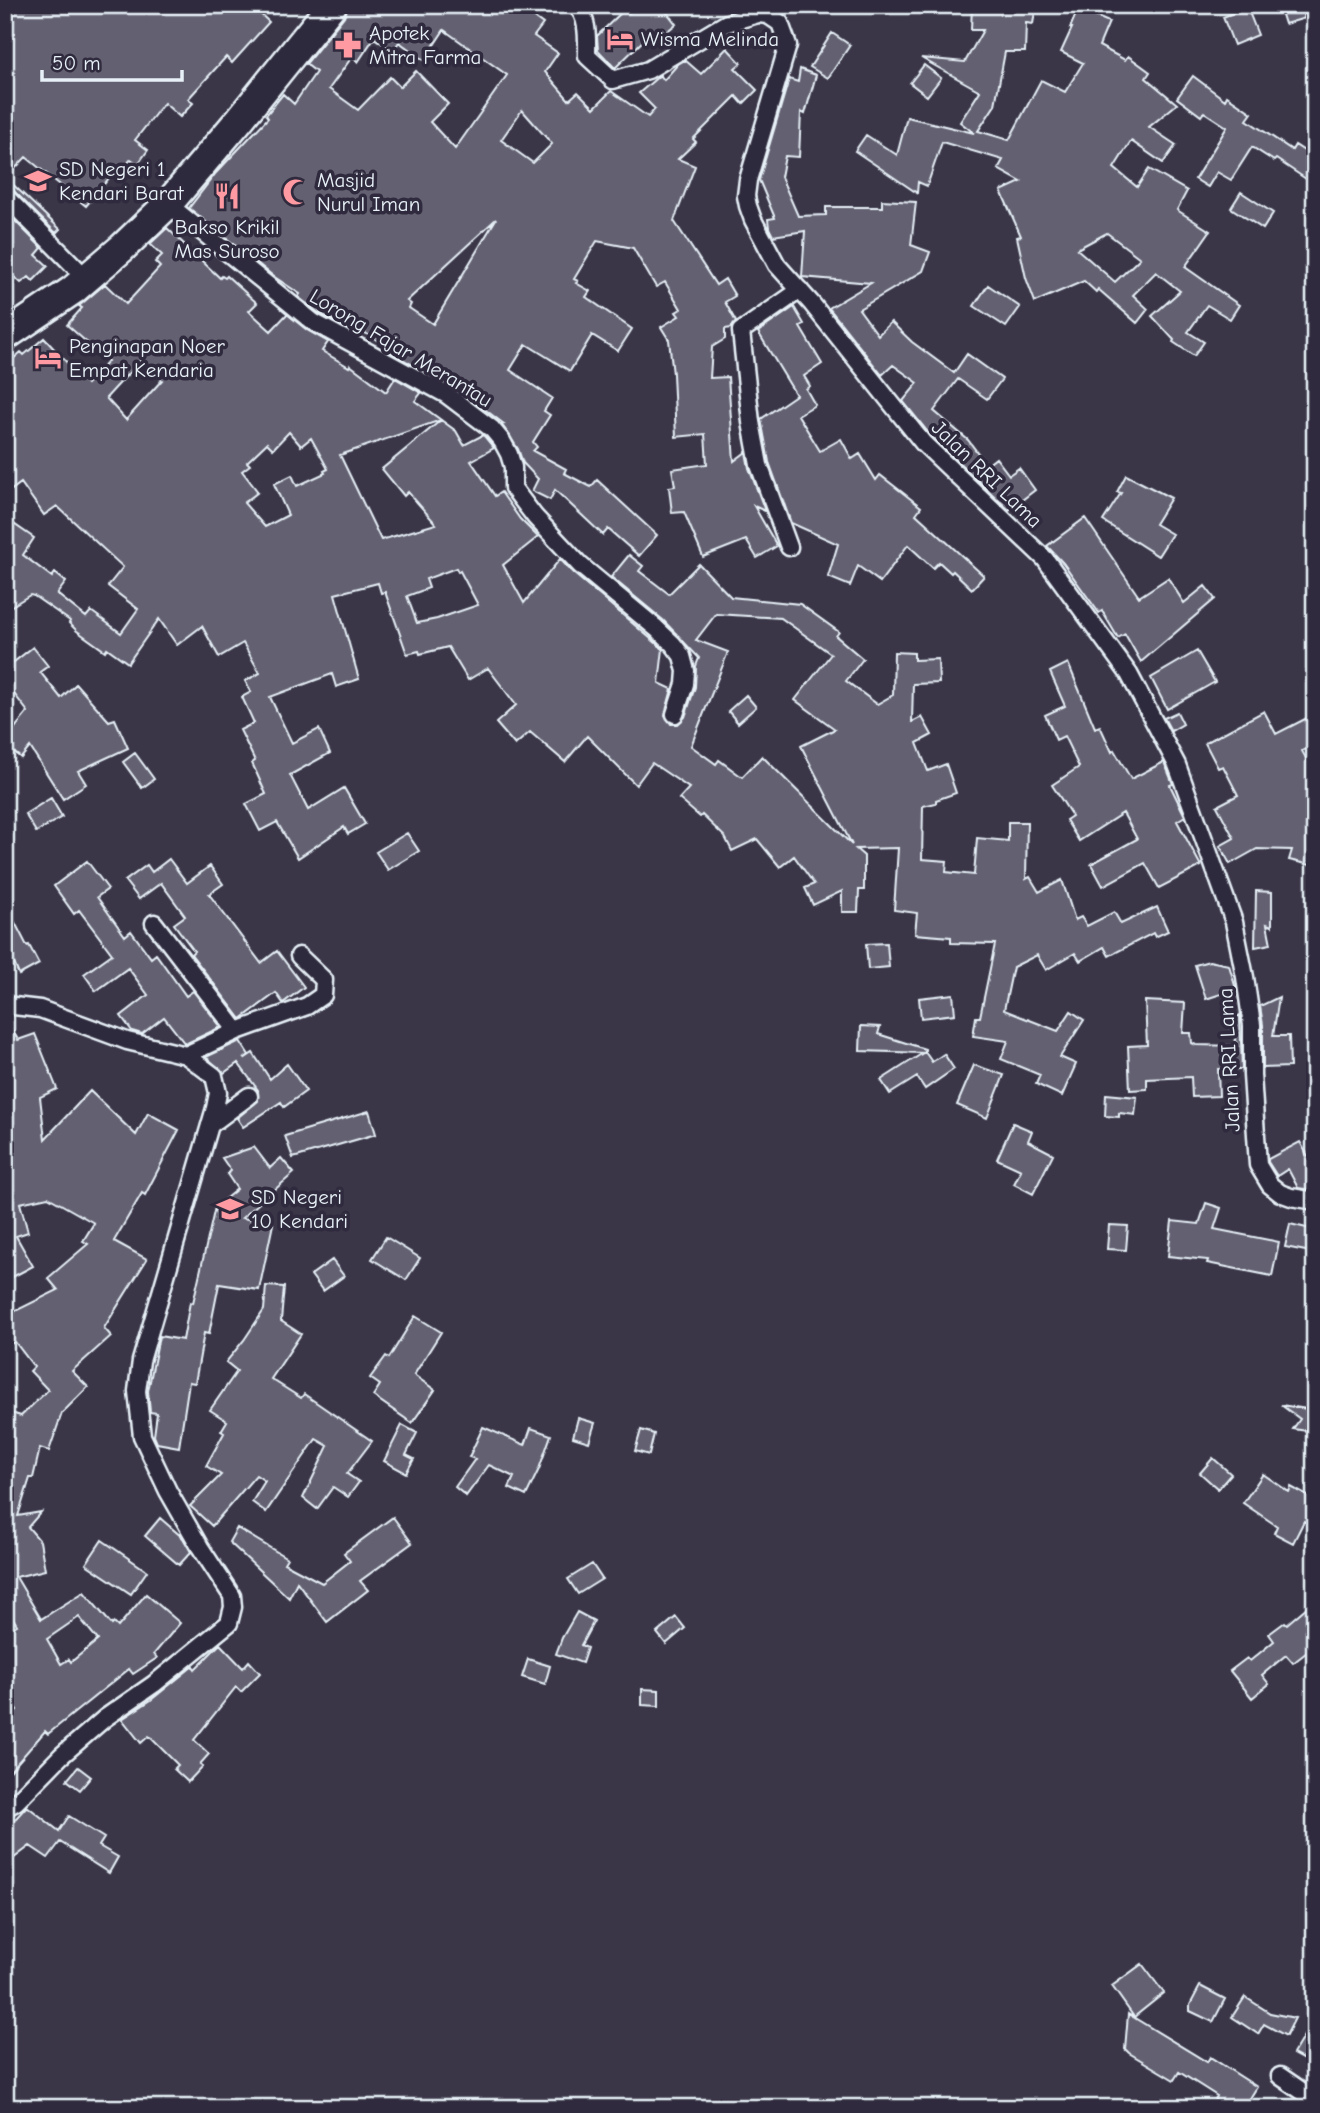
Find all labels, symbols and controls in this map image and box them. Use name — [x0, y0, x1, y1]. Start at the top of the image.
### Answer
place label: Apotek Mitra Farma — [369, 21, 481, 69]
hotel icon: Wisma Melinda — [605, 24, 635, 54]
place label: Wisma Melinda — [641, 27, 779, 51]
pharmacy icon: Apotek Mitra Farma — [333, 30, 363, 60]
scale bar — [42, 38, 182, 82]
text: 50 m — [52, 51, 101, 75]
place label: SD Negeri 1 Kendari Barat — [59, 157, 185, 205]
school or university icon: SD Negeri 1 Kendari Barat — [23, 166, 53, 196]
place label: Masjid Nurul Iman — [317, 168, 420, 216]
mosque icon: Masjid Nurul Iman — [281, 177, 311, 207]
restaurant icon: Bakso Krikil Mas Suroso — [212, 181, 242, 211]
place label: Bakso Krikil Mas Suroso — [174, 215, 280, 263]
street label: Lorong Fajar Merantau — [305, 284, 497, 412]
place label: Penginapan Noer Empat Kendaria — [69, 334, 225, 382]
hotel icon: Penginapan Noer Empat Kendaria — [33, 343, 63, 373]
street label: Jalan RRI Lama — [927, 415, 1047, 533]
street label: Jalan RRI Lama — [1213, 987, 1245, 1133]
place label: SD Negeri 10 Kendari — [251, 1185, 348, 1233]
school or university icon: SD Negeri 10 Kendari — [215, 1194, 245, 1224]

